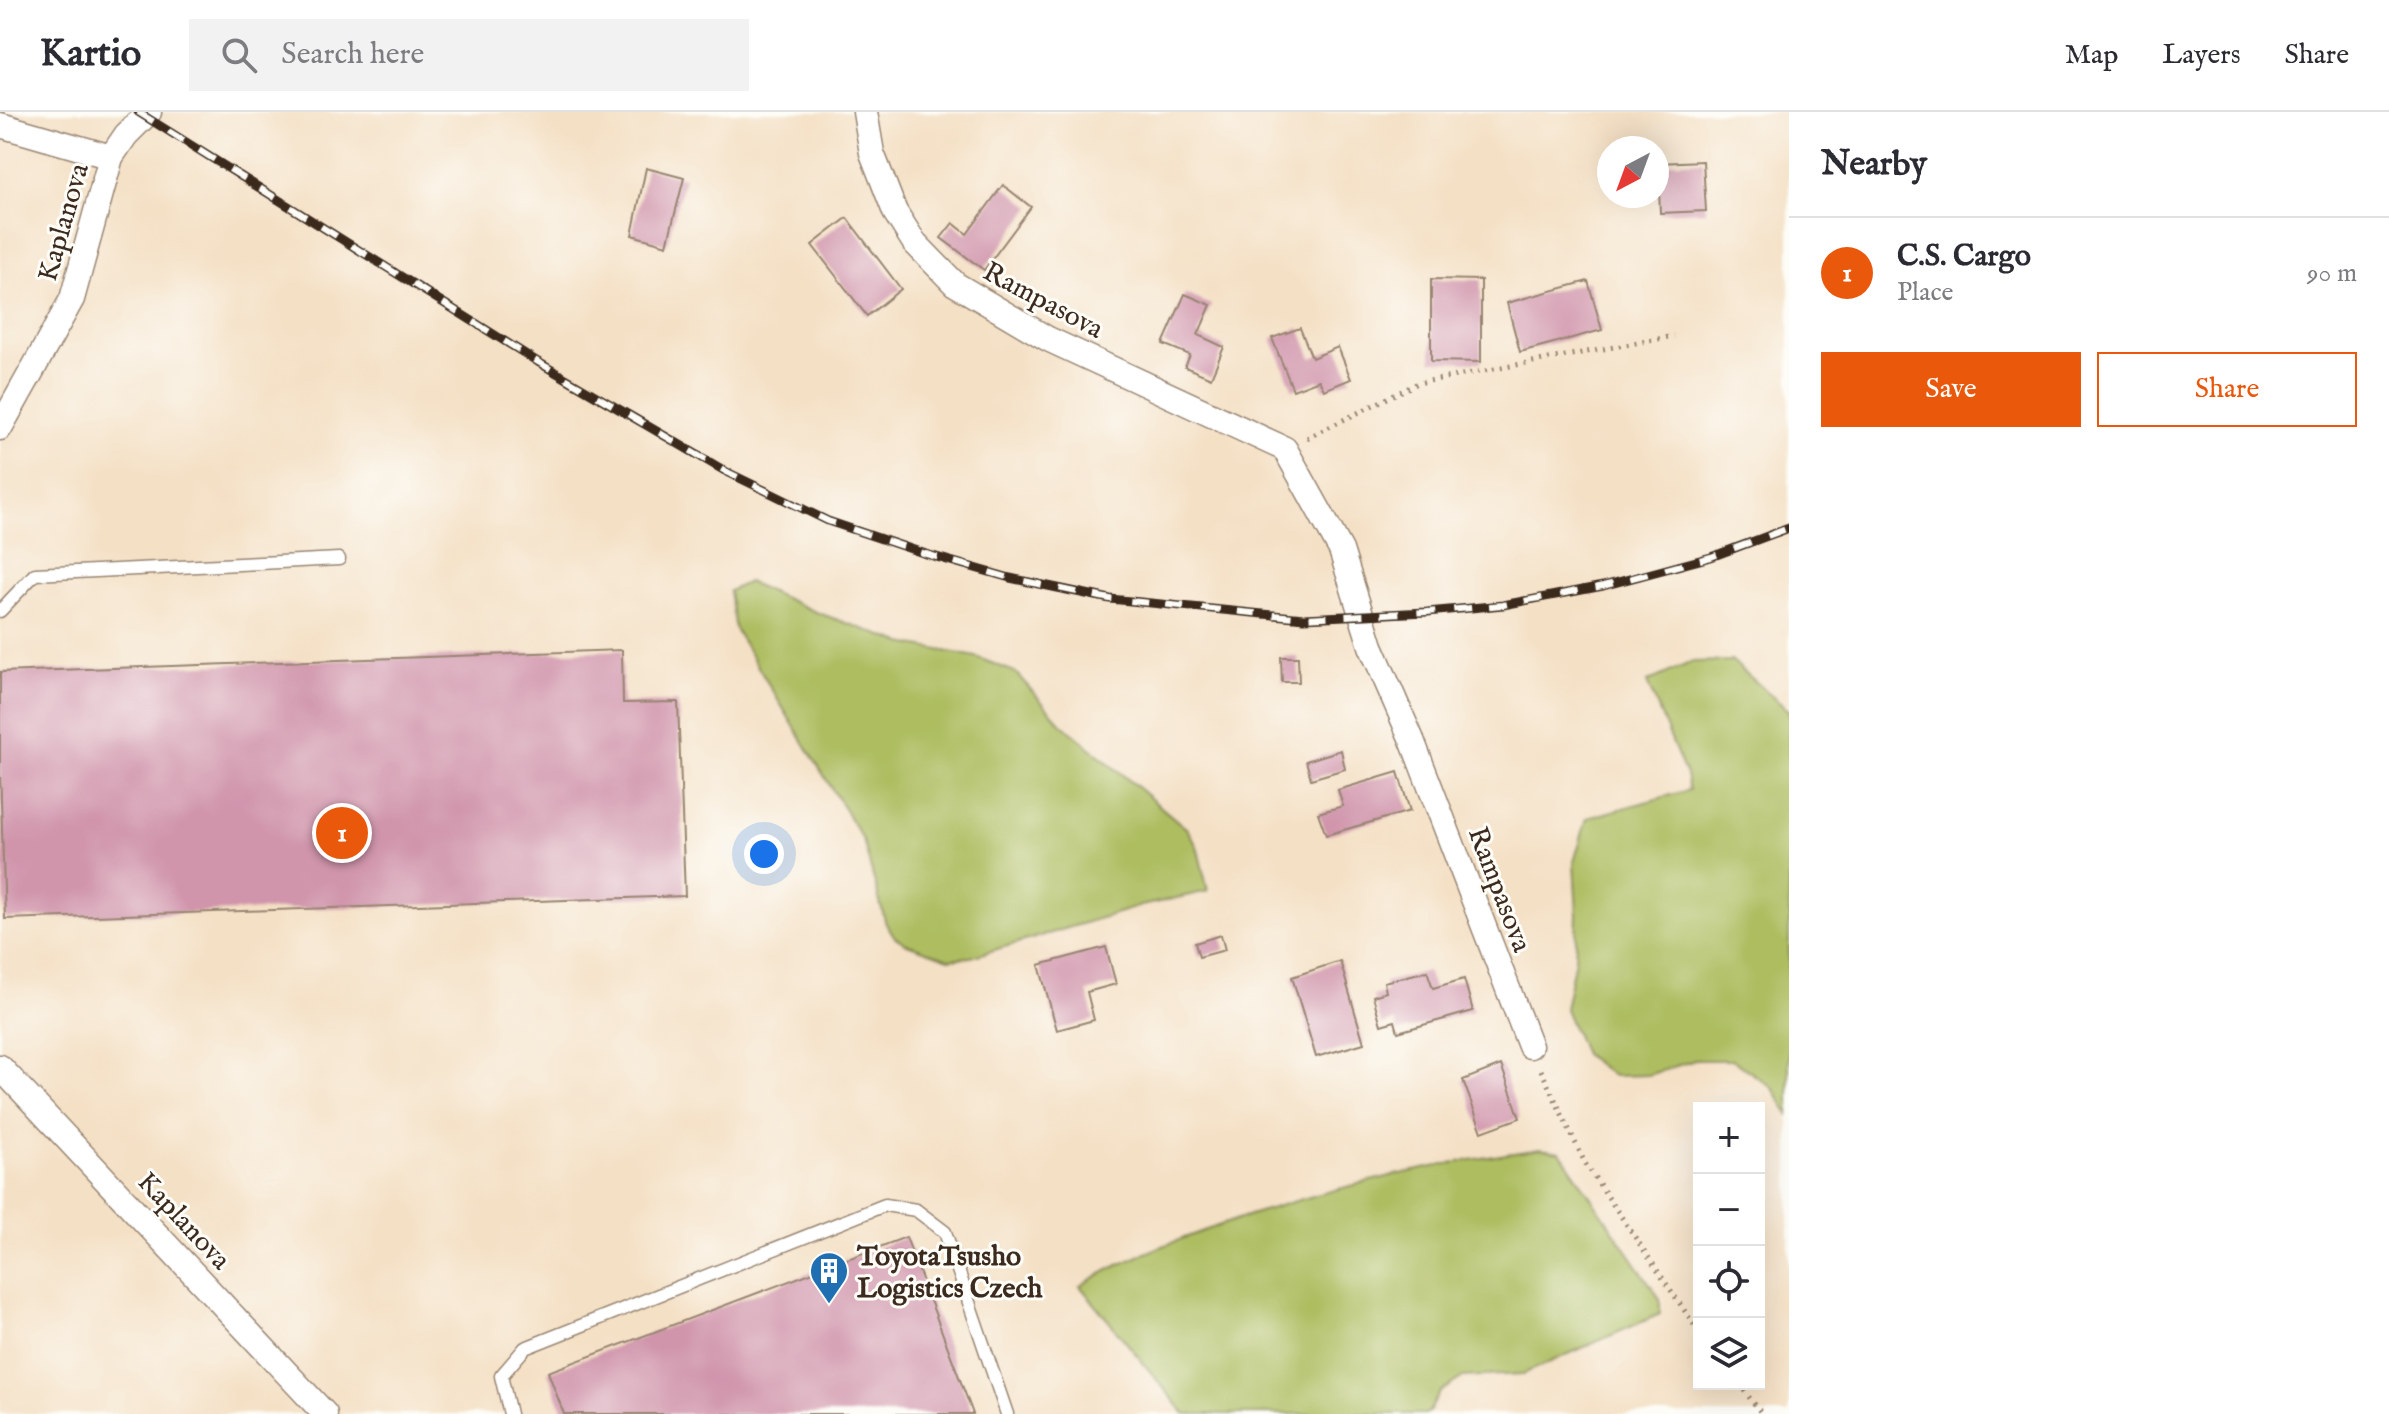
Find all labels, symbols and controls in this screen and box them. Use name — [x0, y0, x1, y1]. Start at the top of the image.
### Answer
search box — [189, 19, 749, 91]
text: Kartio — [40, 31, 141, 79]
icon: search — [217, 33, 261, 77]
text: Search here — [281, 36, 424, 74]
text: Map — [2065, 38, 2118, 73]
text: Layers — [2162, 38, 2241, 73]
text: Share — [2285, 38, 2349, 73]
north arrow — [1597, 136, 1669, 208]
text: Nearby — [1821, 143, 1927, 186]
street label: Kaplanova — [31, 159, 98, 286]
text: C.S. Cargo — [1897, 238, 2031, 276]
street label: Rampasova — [977, 255, 1110, 348]
text: 1 — [1842, 257, 1852, 290]
text: 90 m — [2307, 257, 2357, 290]
text: Place — [1897, 276, 1953, 309]
button: Save — [1821, 352, 2081, 427]
button: Share — [2097, 352, 2357, 427]
pin: 1 — [316, 803, 368, 863]
street label: Rampasova — [1459, 822, 1539, 958]
your location — [744, 834, 784, 874]
map controls — [1693, 1102, 1765, 1390]
button: + — [1693, 1102, 1765, 1174]
street label: Kaplanova — [129, 1165, 238, 1279]
button: − — [1693, 1174, 1765, 1246]
place label: ToyotaTsusho Logistics Czech — [856, 1240, 1043, 1307]
button: locate — [1693, 1246, 1765, 1318]
building icon: ToyotaTsusho Logistics Czech — [808, 1250, 850, 1305]
button: layers — [1693, 1318, 1765, 1390]

